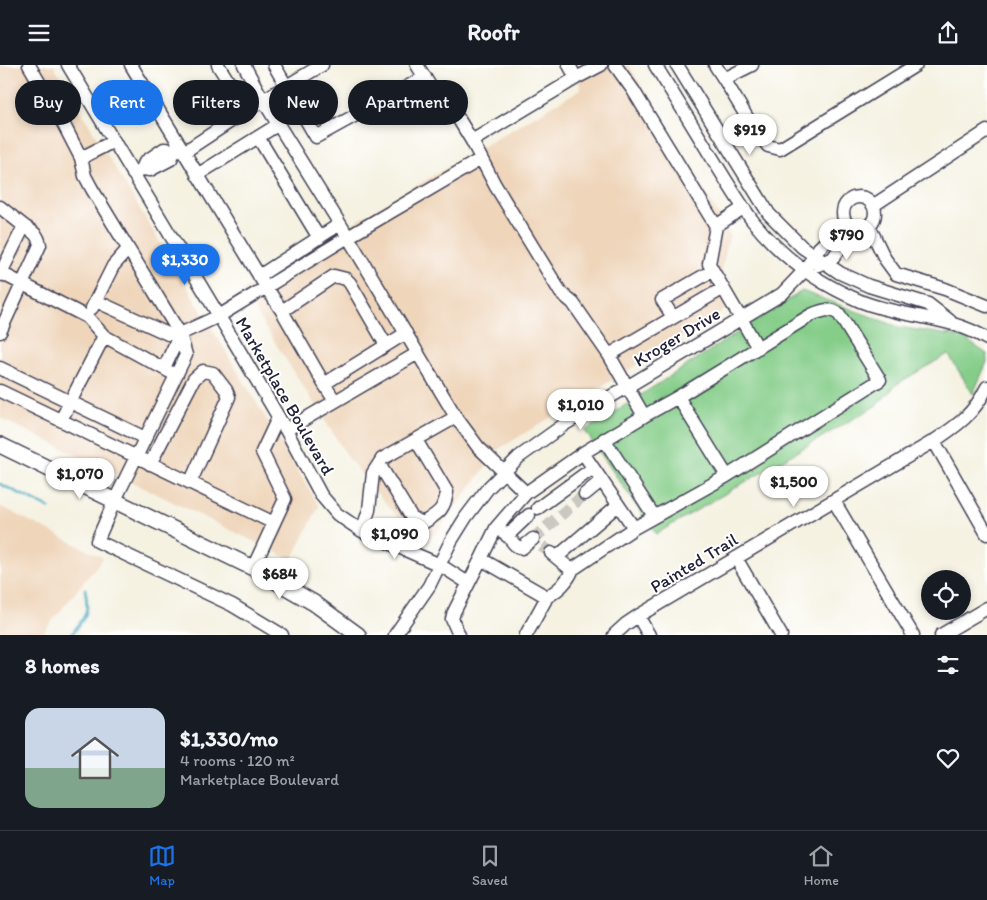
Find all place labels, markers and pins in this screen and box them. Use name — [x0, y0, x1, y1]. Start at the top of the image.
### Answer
pin: $919 — [720, 113, 780, 156]
pin: $790 — [817, 219, 877, 261]
pin: $1,330 — [144, 243, 226, 286]
pin: $1,010 — [540, 389, 622, 431]
pin: $1,070 — [39, 457, 121, 500]
pin: $1,500 — [753, 465, 835, 508]
pin: $1,090 — [354, 517, 436, 560]
pin: $684 — [250, 557, 310, 600]

